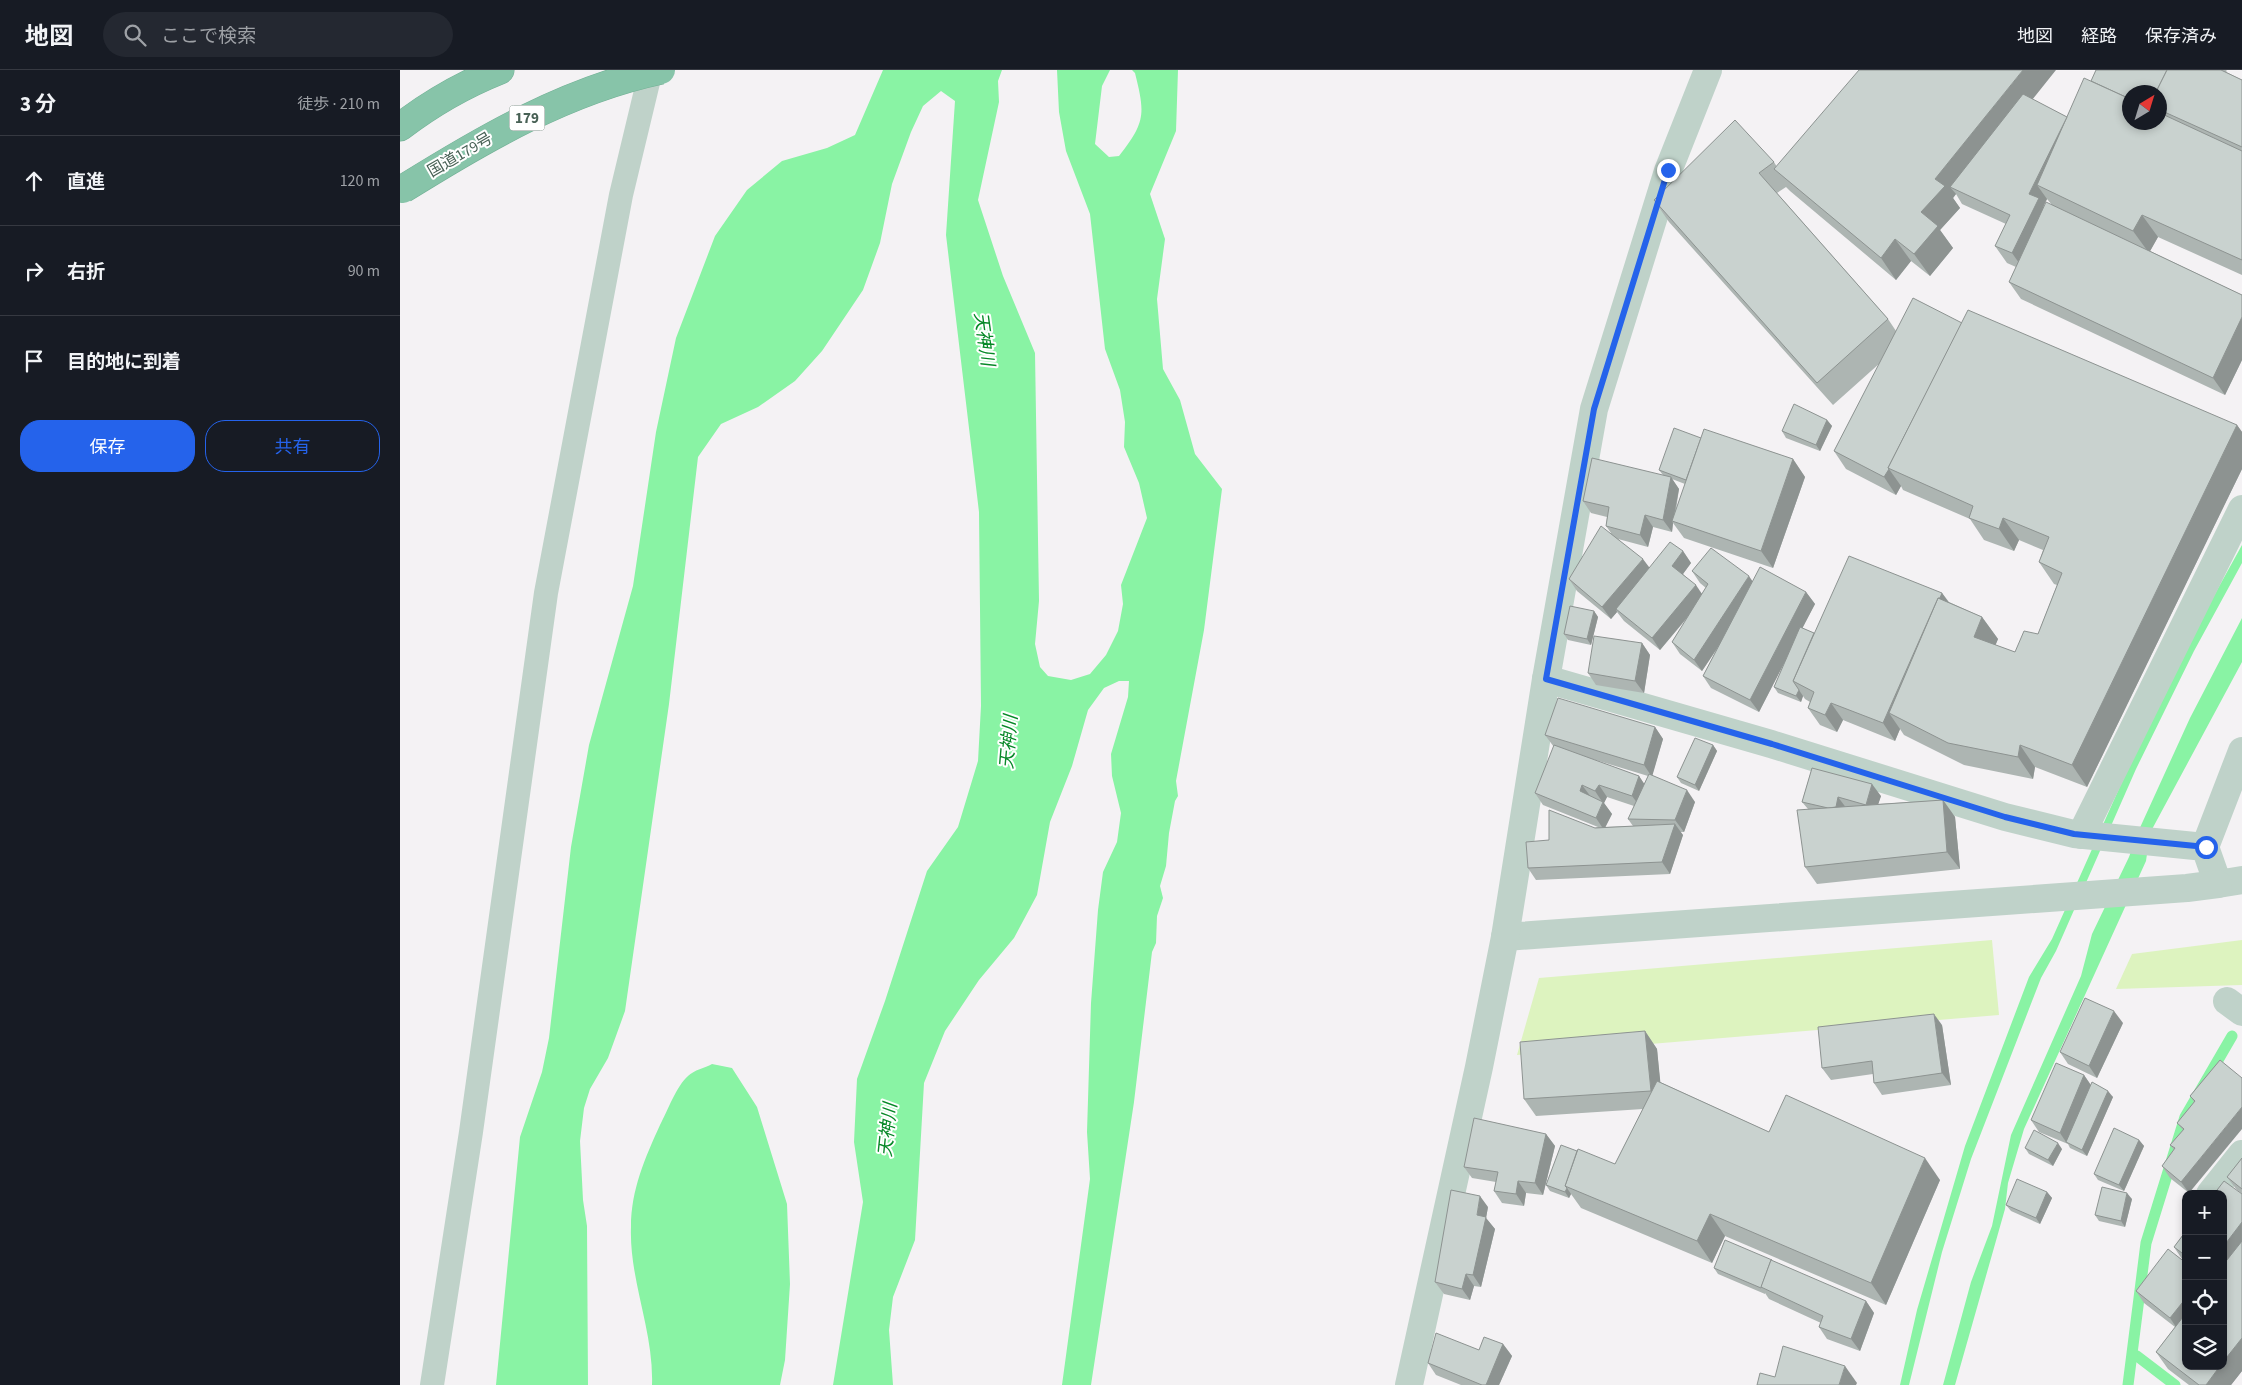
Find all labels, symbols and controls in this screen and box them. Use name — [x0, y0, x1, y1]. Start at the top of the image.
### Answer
search box — [103, 12, 453, 57]
text: 地図 — [25, 19, 73, 54]
icon: search — [121, 21, 149, 49]
text: ここで検索 — [161, 23, 256, 50]
text: 地図 — [2017, 24, 2053, 49]
text: 経路 — [2081, 24, 2117, 49]
text: 保存済み — [2145, 24, 2217, 49]
north arrow — [2122, 85, 2167, 130]
text: 3 分 — [20, 89, 56, 119]
text: 徒歩 · 210 m — [297, 93, 380, 115]
road number: 179 — [510, 106, 544, 130]
street label: 国道179号 — [423, 128, 497, 182]
route end — [1657, 159, 1680, 182]
icon: ahead — [20, 167, 48, 195]
text: 直進 — [67, 169, 105, 196]
text: 120 m — [340, 170, 380, 192]
icon: right — [20, 257, 48, 285]
text: 右折 — [67, 259, 105, 286]
text: 90 m — [348, 260, 380, 282]
water label: 天神川 — [968, 311, 1000, 369]
icon: arrive — [20, 347, 48, 375]
text: 目的地に到着 — [67, 349, 181, 376]
button: 保存 — [20, 420, 195, 472]
button: 共有 — [205, 420, 380, 472]
water label: 天神川 — [994, 712, 1024, 770]
route start — [2195, 836, 2218, 859]
water label: 天神川 — [873, 1100, 903, 1158]
map controls — [2182, 1190, 2227, 1370]
button: + — [2182, 1190, 2227, 1235]
button: − — [2182, 1235, 2227, 1280]
button: locate — [2182, 1280, 2227, 1325]
button: layers — [2182, 1325, 2227, 1370]

